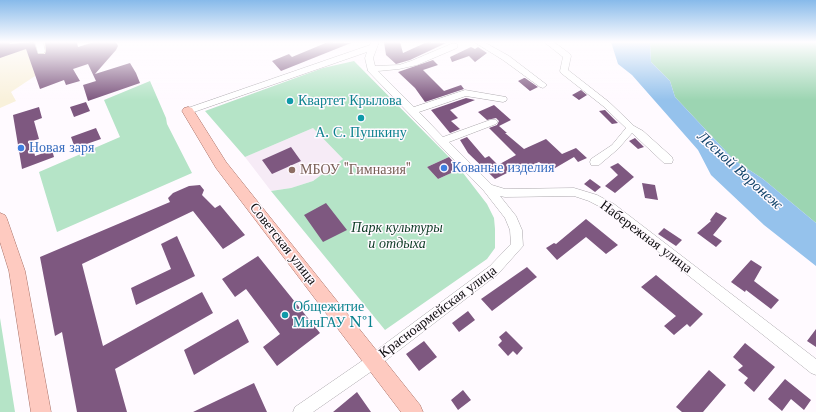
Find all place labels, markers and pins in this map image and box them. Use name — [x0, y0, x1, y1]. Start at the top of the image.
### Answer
place label: Квартет Крылова — [298, 93, 402, 109]
marker: Квартет Крылова — [285, 96, 295, 106]
marker: А. С. Пушкину — [356, 113, 366, 123]
place label: А. С. Пушкину — [315, 125, 407, 141]
place label: Новая заря — [29, 140, 94, 156]
marker: Новая заря — [16, 143, 26, 153]
place label: Кованые изделия — [452, 160, 554, 176]
place label: МБОУ "Гимназия" — [300, 162, 411, 178]
marker: Кованые изделия — [439, 163, 449, 173]
marker: МБОУ "Гимназия" — [287, 165, 297, 175]
place label: Общежитие МичГАУ №1 — [293, 299, 374, 332]
marker: Общежитие МичГАУ №1 — [280, 310, 290, 320]

